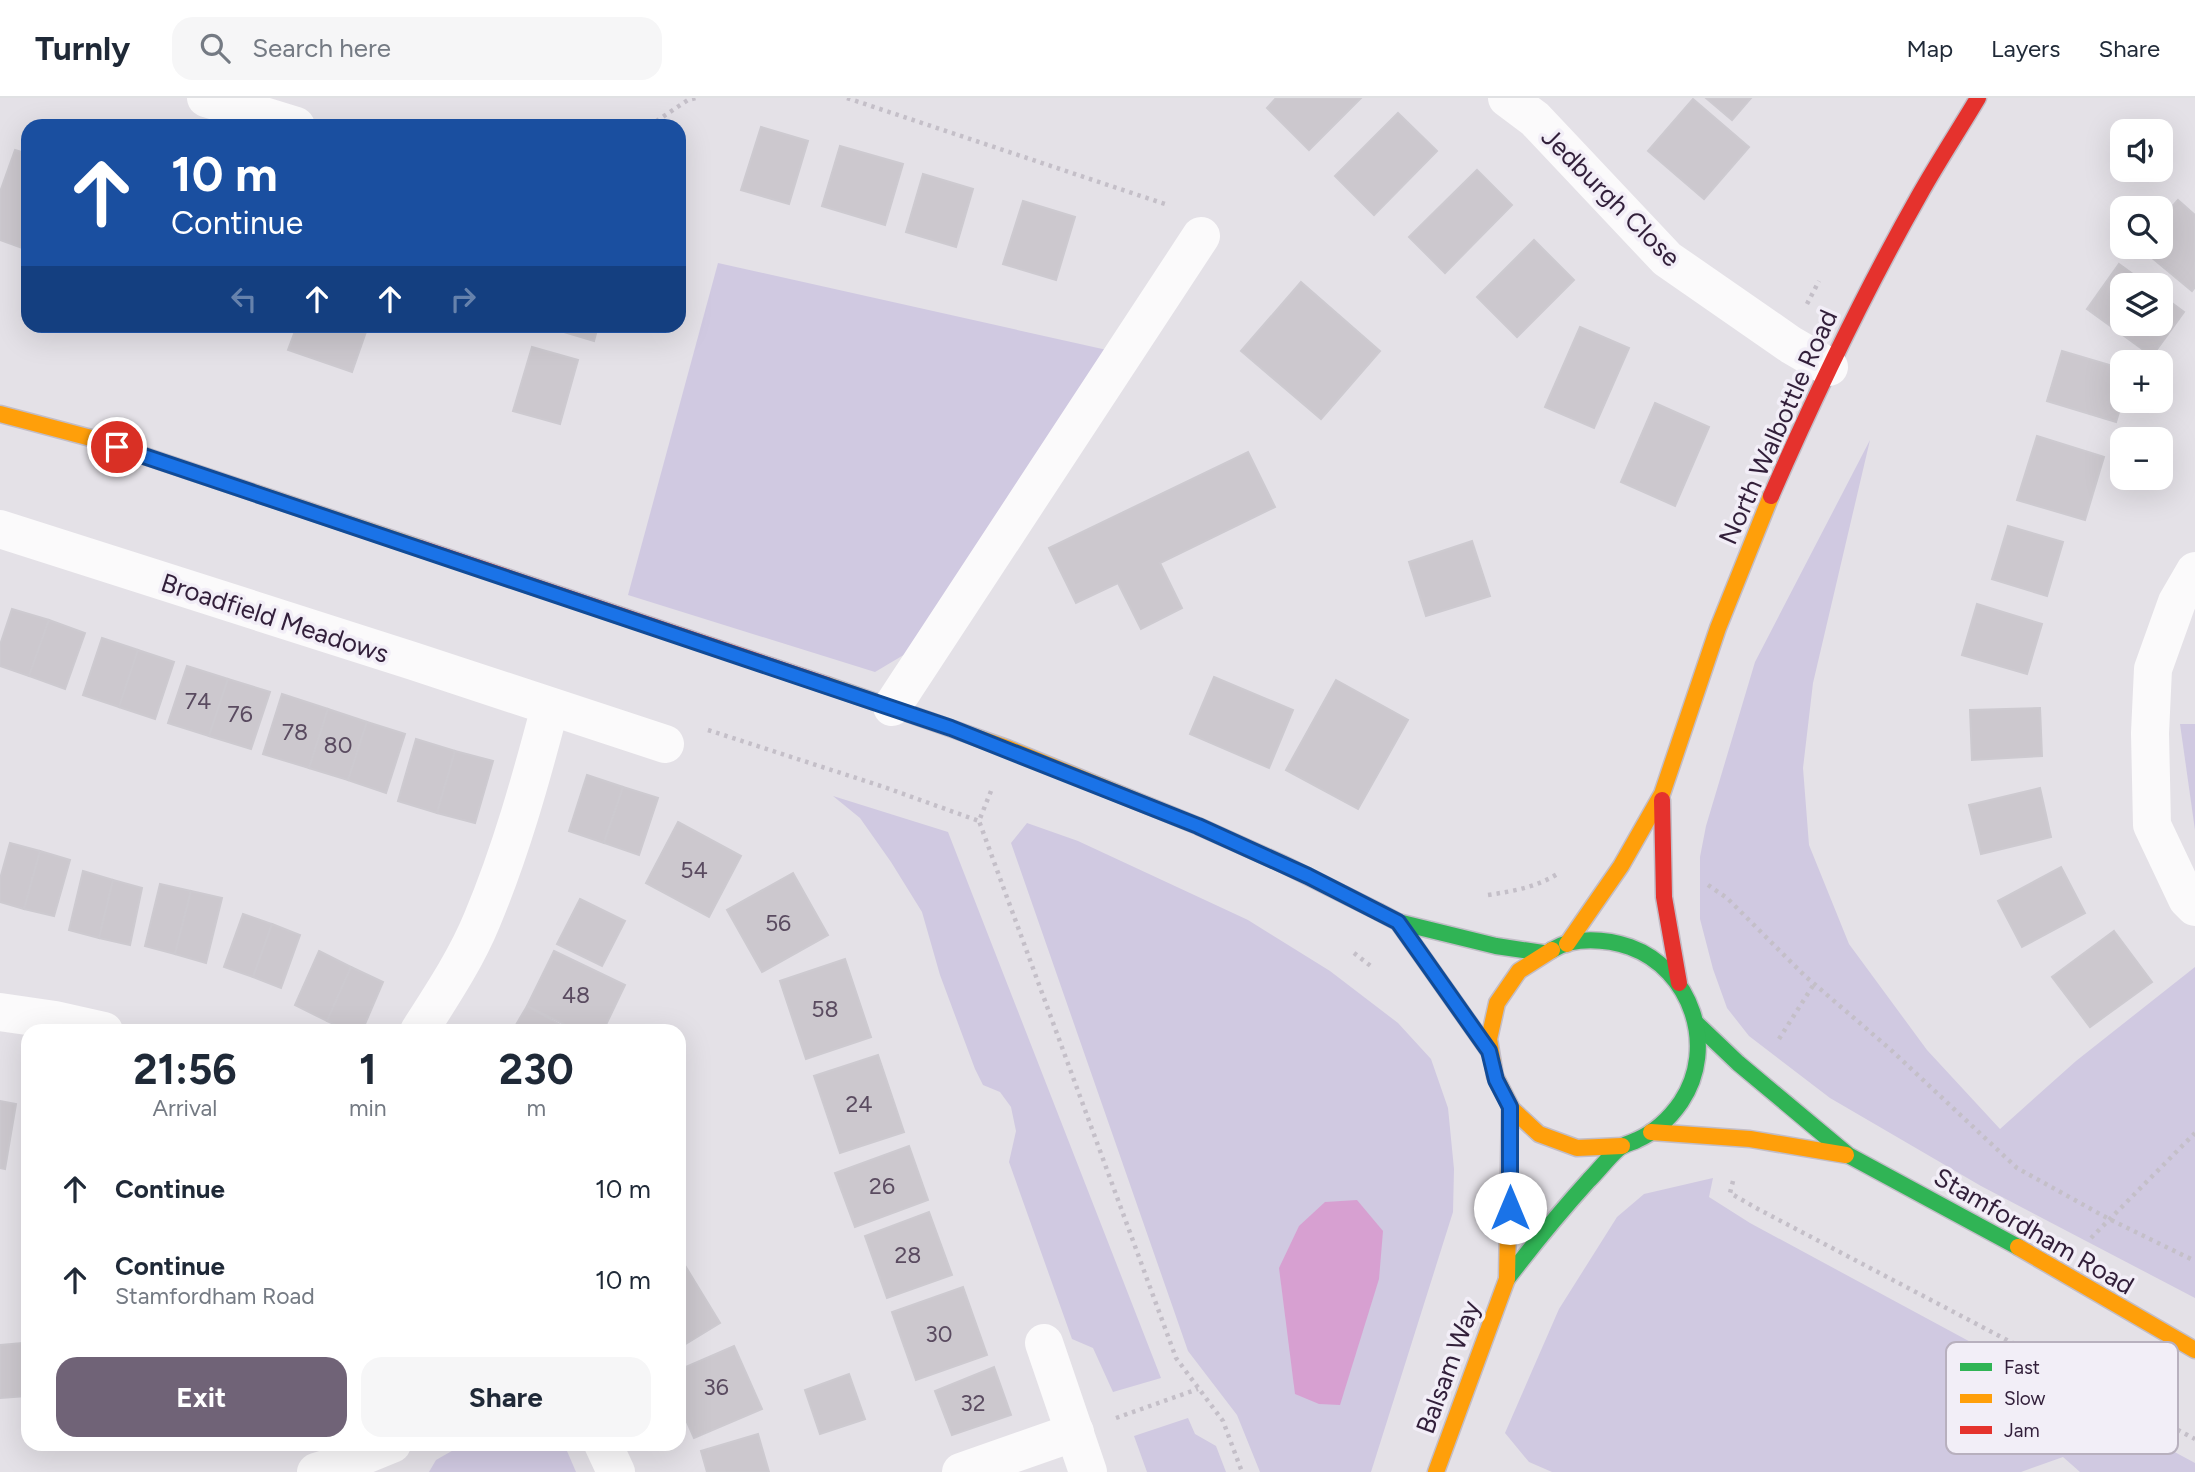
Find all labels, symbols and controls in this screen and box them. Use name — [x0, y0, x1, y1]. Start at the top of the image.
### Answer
search box — [172, 17, 662, 80]
text: Turnly — [35, 29, 130, 68]
icon: search — [196, 29, 234, 67]
text: Search here — [252, 32, 391, 64]
text: Map — [1906, 34, 1953, 63]
text: Layers — [1991, 34, 2060, 63]
text: Share — [2098, 34, 2160, 63]
map controls — [2110, 119, 2173, 490]
button: sound — [2110, 119, 2173, 182]
street label: Jedburgh Close — [1535, 121, 1687, 273]
text: 10 m — [171, 144, 278, 203]
icon: ahead — [56, 147, 147, 238]
button: search — [2110, 196, 2173, 259]
text: Continue — [171, 204, 303, 242]
button: layers — [2110, 273, 2173, 336]
icon: left — [225, 280, 263, 318]
icon: ahead — [298, 280, 336, 318]
icon: ahead — [371, 280, 409, 318]
icon: right — [444, 280, 482, 318]
street label: North Walbottle Road — [1712, 305, 1844, 549]
button: + — [2110, 350, 2173, 413]
pin — [87, 417, 147, 477]
button: − — [2110, 427, 2173, 490]
icon: arrive — [98, 428, 136, 466]
street label: Broadfield Meadows — [157, 566, 393, 670]
house number: 74 — [185, 687, 211, 715]
house number: 76 — [227, 700, 253, 728]
house number: 78 — [282, 718, 308, 746]
house number: 80 — [324, 731, 352, 759]
house number: 54 — [680, 856, 708, 884]
house number: 56 — [765, 909, 791, 937]
house number: 48 — [562, 981, 590, 1009]
house number: 58 — [811, 995, 839, 1023]
text: 21:56 — [133, 1044, 237, 1095]
text: 1 — [359, 1044, 377, 1095]
text: 230 — [499, 1044, 574, 1095]
house number: 24 — [845, 1090, 873, 1118]
text: Arrival — [152, 1094, 217, 1122]
text: min — [349, 1094, 387, 1122]
text: m — [527, 1094, 546, 1122]
street label: Stamfordham Road — [1928, 1161, 2140, 1301]
icon: ahead — [56, 1170, 94, 1208]
position arrow — [1473, 1171, 1547, 1245]
house number: 26 — [869, 1172, 895, 1200]
text: Continue — [115, 1173, 225, 1205]
text: 10 m — [595, 1173, 651, 1205]
house number: 28 — [895, 1241, 921, 1269]
text: Continue — [115, 1250, 225, 1282]
icon: ahead — [56, 1261, 94, 1299]
text: 10 m — [595, 1264, 651, 1296]
text: Stamfordham Road — [115, 1282, 315, 1310]
street label: Balsam Way — [1409, 1296, 1487, 1438]
house number: 30 — [925, 1320, 953, 1348]
legend — [1946, 1342, 2178, 1454]
text: Fast — [2004, 1356, 2040, 1379]
button: Exit — [56, 1357, 347, 1437]
button: Share — [361, 1357, 651, 1437]
house number: 36 — [703, 1373, 729, 1401]
text: Slow — [2004, 1387, 2046, 1410]
house number: 32 — [960, 1389, 986, 1417]
text: Jam — [2004, 1419, 2040, 1442]

